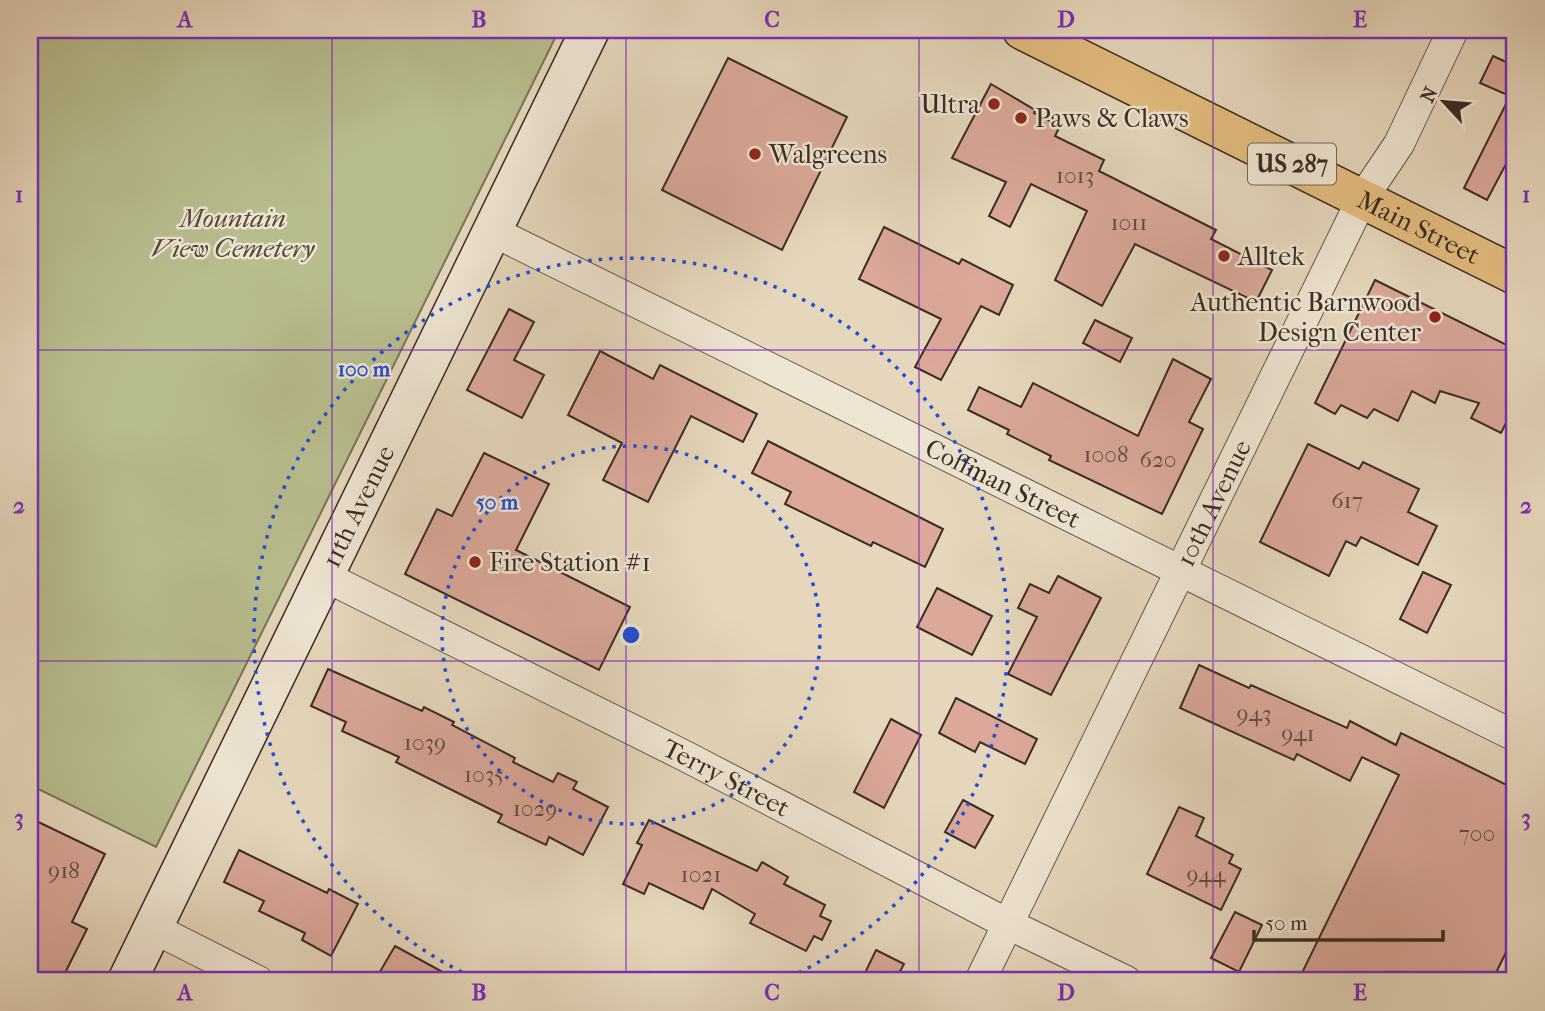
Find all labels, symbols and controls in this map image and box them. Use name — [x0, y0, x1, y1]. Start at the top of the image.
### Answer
text: A — [176, 6, 194, 33]
text: B — [472, 6, 487, 33]
text: C — [764, 6, 780, 33]
text: D — [1057, 6, 1075, 33]
text: E — [1353, 6, 1367, 33]
north arrow — [1408, 66, 1478, 136]
text: N — [1417, 83, 1443, 106]
place label: Ultra — [920, 89, 981, 120]
marker: Ultra — [986, 96, 1002, 112]
place label: Paws & Claws — [1035, 103, 1189, 134]
marker: Paws & Claws — [1013, 110, 1029, 126]
place label: Walgreens — [768, 139, 887, 170]
road number: US 287 — [1248, 144, 1336, 184]
marker: Walgreens — [747, 146, 763, 162]
house number: 1013 — [1056, 162, 1094, 189]
text: 1 — [15, 181, 23, 208]
text: 1 — [1522, 181, 1530, 208]
street label: Main Street — [1352, 184, 1486, 271]
park label: Mountain View Cemetery — [151, 203, 316, 264]
house number: 1011 — [1110, 209, 1148, 236]
place label: Alltek — [1237, 241, 1305, 272]
marker: Alltek — [1216, 248, 1232, 264]
place label: Authentic Barnwood Design Center — [1190, 287, 1422, 348]
marker: Authentic Barnwood Design Center — [1427, 309, 1443, 325]
text: 100 m — [338, 357, 391, 381]
street label: Coffman Street — [920, 432, 1086, 535]
street label: 10th Avenue — [1170, 435, 1258, 572]
street label: 11th Avenue — [316, 440, 401, 573]
house number: 1008 — [1083, 441, 1129, 468]
house number: 620 — [1140, 446, 1176, 473]
house number: 617 — [1331, 487, 1363, 514]
text: 50 m — [476, 490, 519, 514]
text: 2 — [13, 492, 25, 519]
text: 2 — [1520, 492, 1532, 519]
place label: Fire Station #1 — [489, 547, 651, 578]
marker: Fire Station #1 — [467, 554, 483, 570]
centre of rings — [619, 623, 643, 647]
house number: 943 — [1237, 700, 1271, 727]
house number: 941 — [1281, 720, 1315, 747]
house number: 1039 — [404, 729, 446, 756]
street label: Terry Street — [658, 732, 795, 824]
house number: 1035 — [464, 761, 504, 788]
house number: 1029 — [513, 795, 557, 822]
text: 3 — [14, 804, 24, 831]
text: 3 — [1521, 804, 1531, 831]
house number: 700 — [1459, 820, 1495, 847]
house number: 918 — [48, 857, 80, 884]
house number: 1021 — [681, 861, 721, 888]
house number: 944 — [1186, 861, 1227, 888]
scale bar — [1254, 899, 1444, 943]
text: 50 m — [1265, 911, 1308, 935]
text: A — [176, 979, 194, 1006]
text: B — [472, 979, 487, 1006]
text: C — [764, 979, 780, 1006]
text: D — [1057, 979, 1075, 1006]
text: E — [1353, 979, 1367, 1006]

